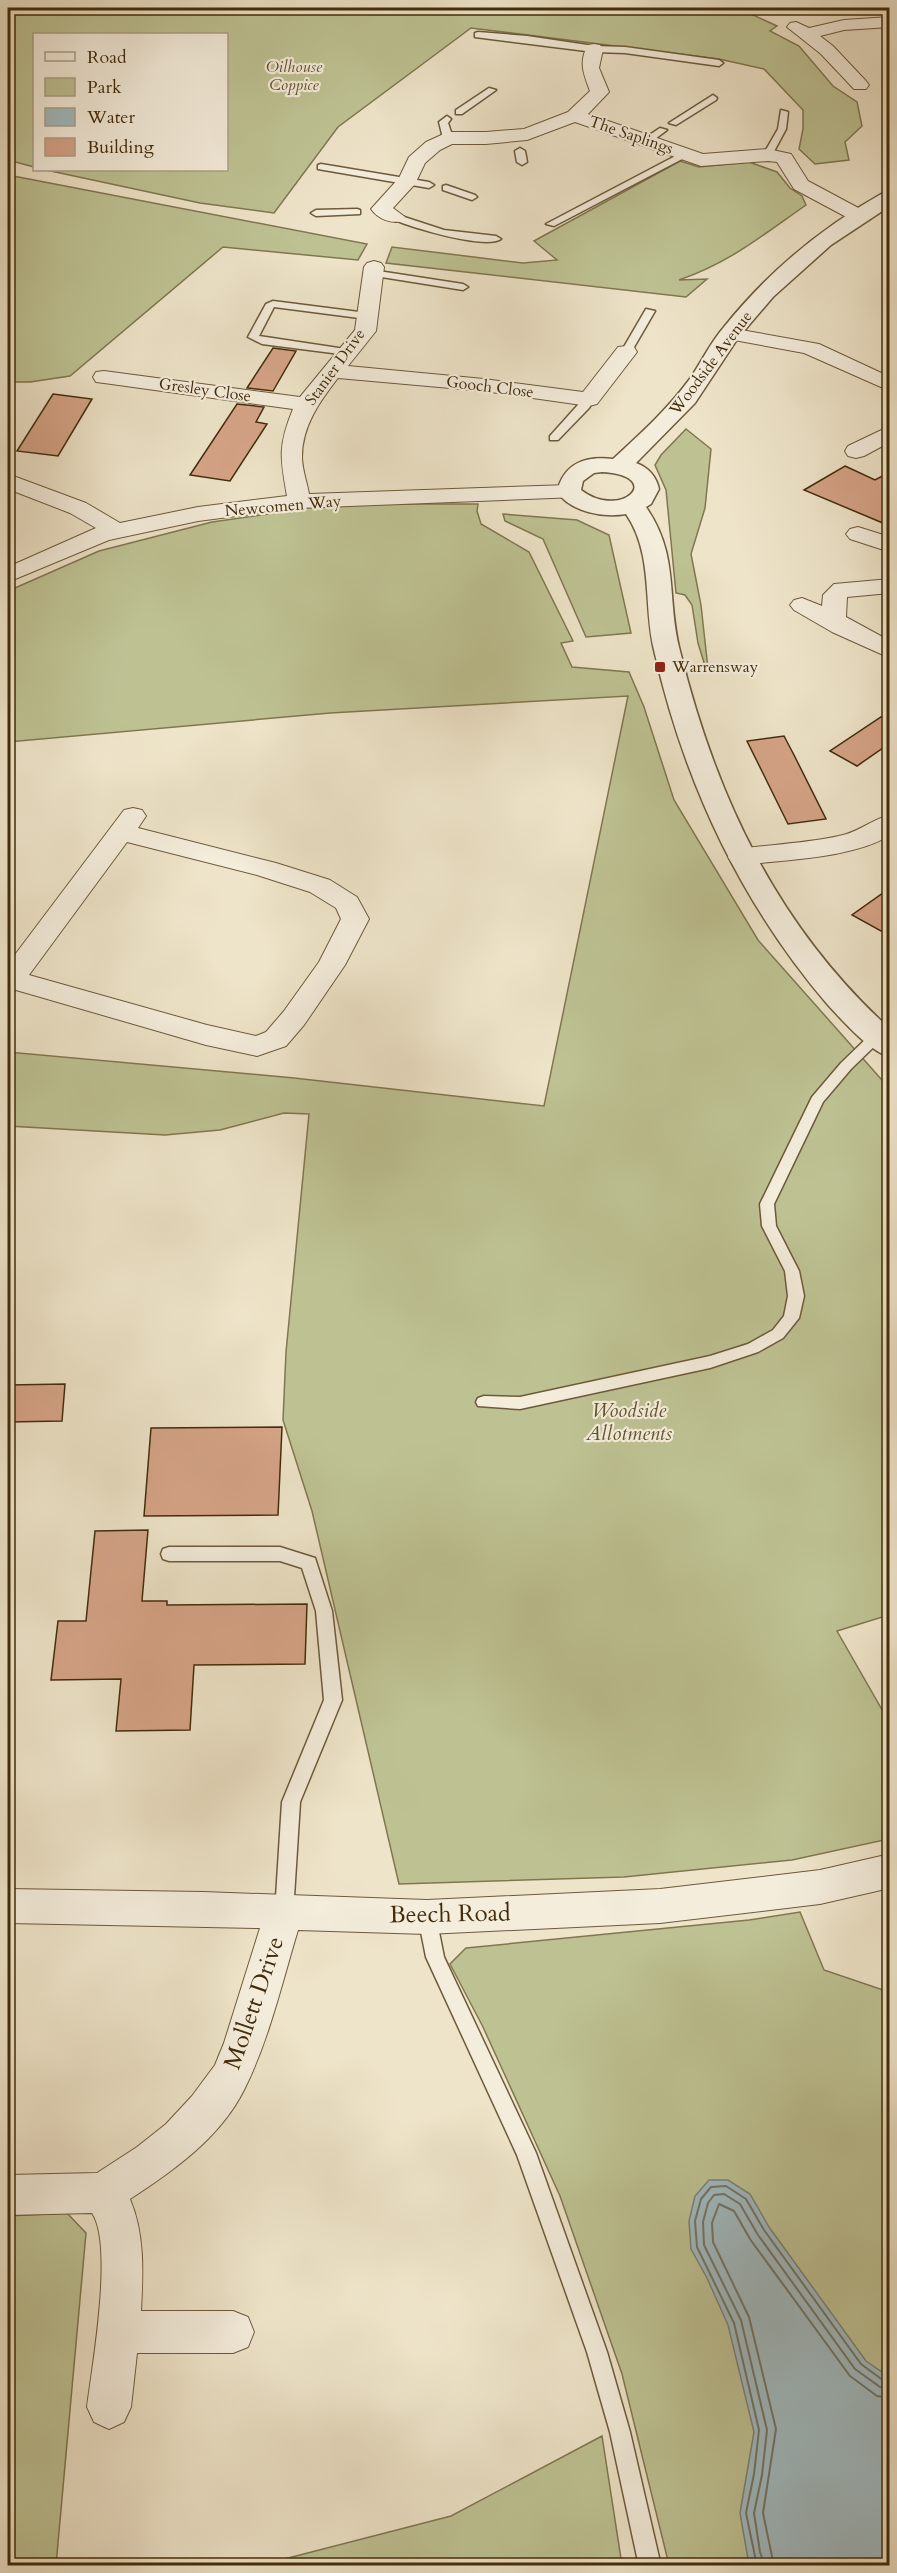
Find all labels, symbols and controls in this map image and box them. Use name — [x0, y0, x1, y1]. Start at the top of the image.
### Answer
legend — [33, 33, 228, 171]
text: Road — [87, 45, 127, 70]
park label: Oilhouse Coppice — [266, 56, 323, 96]
text: Park — [87, 75, 122, 100]
text: Water — [86, 105, 136, 130]
street label: The Saplings — [586, 110, 676, 160]
text: Building — [87, 135, 155, 160]
street label: Woodside Avenue — [664, 306, 757, 420]
street label: Stanier Drive — [300, 324, 370, 410]
street label: Gooch Close — [445, 371, 535, 403]
street label: Gresley Close — [158, 373, 252, 407]
street label: Newcomen Way — [224, 490, 343, 522]
place label: Warrensway — [671, 656, 759, 678]
marker: Warrensway — [653, 660, 667, 674]
park label: Woodside Allotments — [585, 1397, 672, 1447]
street label: Beech Road — [389, 1896, 511, 1932]
street label: Mollett Drive — [216, 1932, 292, 2074]

